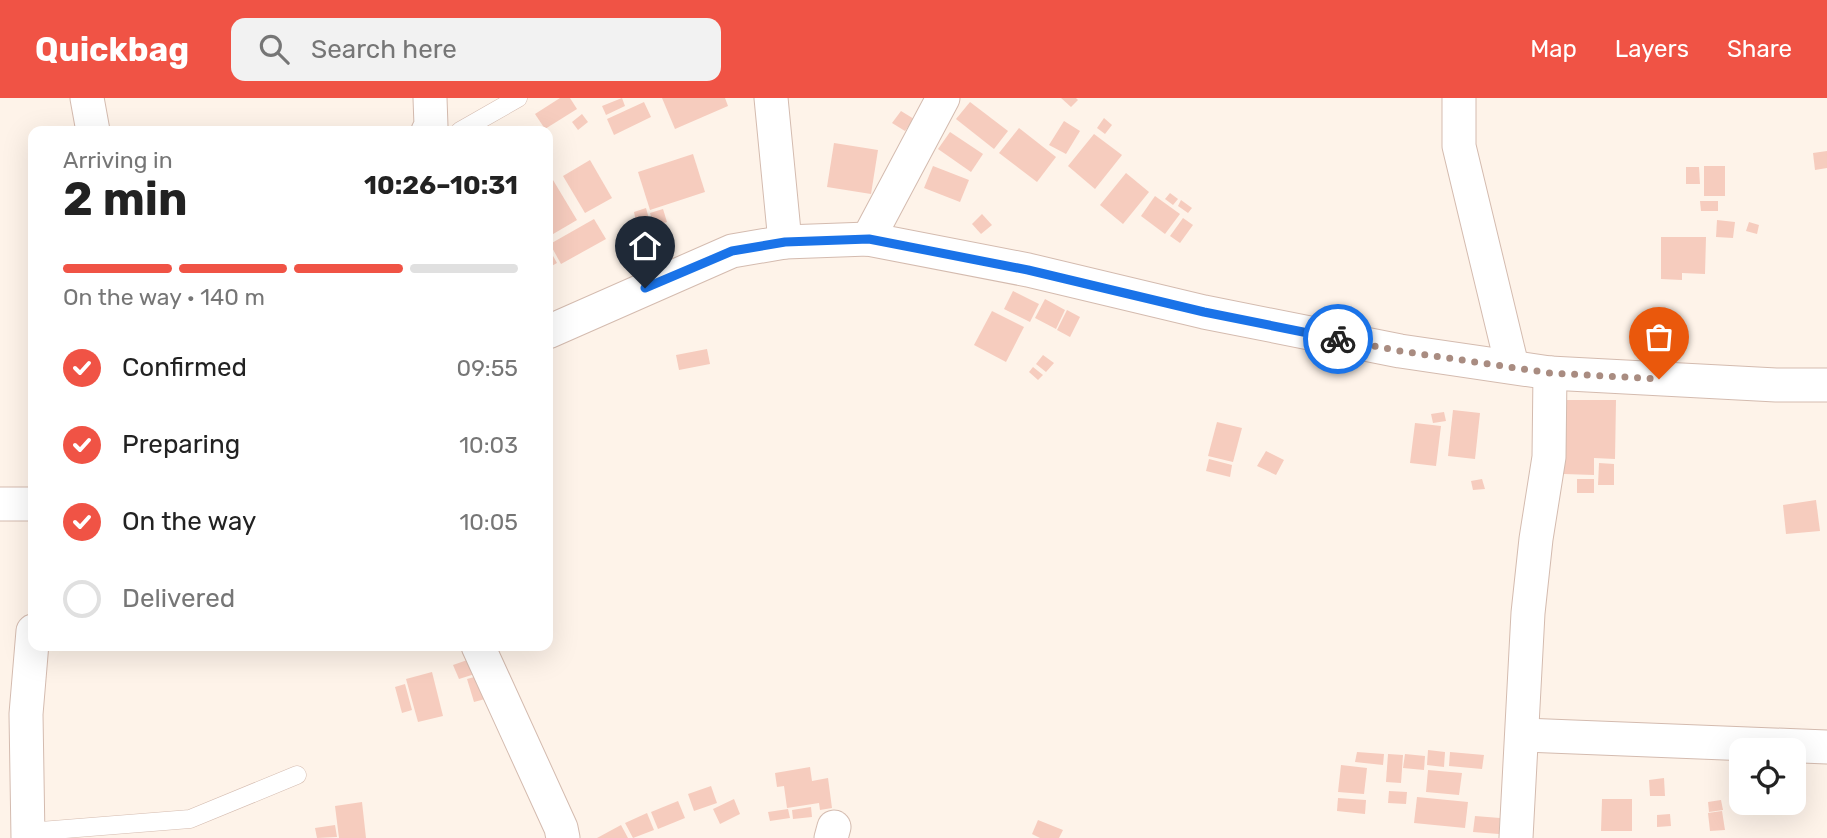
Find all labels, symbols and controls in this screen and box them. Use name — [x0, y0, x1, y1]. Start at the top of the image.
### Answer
search box — [231, 18, 721, 81]
text: Quickbag — [35, 30, 189, 69]
icon: search — [255, 30, 293, 68]
text: Search here — [311, 34, 457, 65]
text: Map — [1530, 35, 1577, 63]
text: Layers — [1615, 35, 1689, 63]
text: Share — [1727, 35, 1792, 63]
text: Arriving in — [63, 146, 173, 174]
text: 10:26–10:31 — [364, 170, 518, 201]
text: 2 min — [63, 172, 188, 227]
pin — [615, 216, 675, 288]
icon: home — [626, 227, 664, 265]
text: On the way · 140 m — [63, 283, 265, 311]
courier — [1303, 304, 1373, 374]
pin — [1629, 307, 1689, 379]
icon: bag — [1640, 318, 1678, 356]
icon: bike — [1319, 320, 1357, 358]
icon: check — [63, 349, 101, 387]
text: Confirmed — [122, 352, 247, 383]
text: 09:55 — [457, 354, 518, 382]
icon: check — [63, 426, 101, 464]
text: Preparing — [122, 429, 240, 460]
text: 10:03 — [459, 431, 518, 459]
icon: check — [63, 503, 101, 541]
text: On the way — [122, 506, 256, 537]
text: 10:05 — [459, 508, 518, 536]
text: Delivered — [122, 583, 235, 614]
map controls — [1729, 738, 1806, 815]
button: locate — [1729, 738, 1806, 815]

